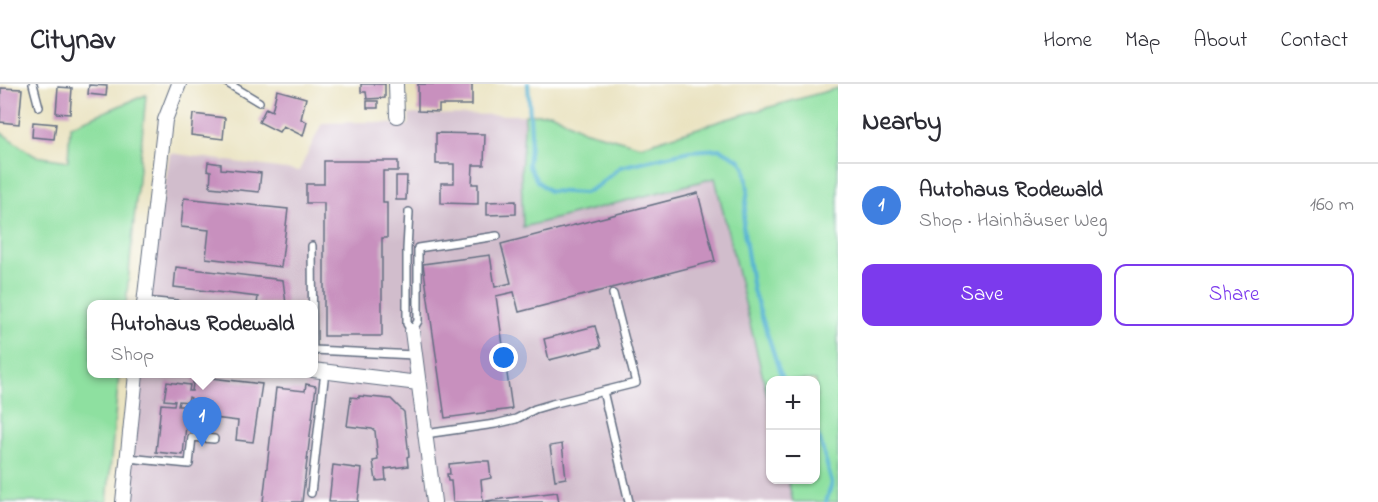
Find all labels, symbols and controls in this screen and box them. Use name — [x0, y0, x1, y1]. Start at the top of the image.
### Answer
text: Citynav — [30, 21, 115, 62]
text: Home — [1043, 26, 1092, 56]
text: Map — [1125, 26, 1160, 56]
text: About — [1193, 26, 1247, 56]
text: Contact — [1280, 26, 1348, 56]
text: Nearby — [862, 104, 941, 142]
text: Autohaus Rodewald — [919, 175, 1103, 207]
text: 1 — [878, 191, 885, 220]
text: 160 m — [1310, 191, 1354, 220]
text: Shop · Hainhäuser Weg — [919, 207, 1108, 236]
button: Save — [862, 264, 1102, 326]
button: Share — [1114, 264, 1354, 326]
popup — [87, 300, 318, 378]
text: Autohaus Rodewald — [111, 309, 295, 341]
text: Shop — [111, 341, 154, 370]
your location — [489, 343, 518, 372]
map controls — [766, 376, 820, 484]
button: + — [766, 376, 820, 430]
pin: 1 — [182, 398, 222, 447]
button: − — [766, 430, 820, 484]

